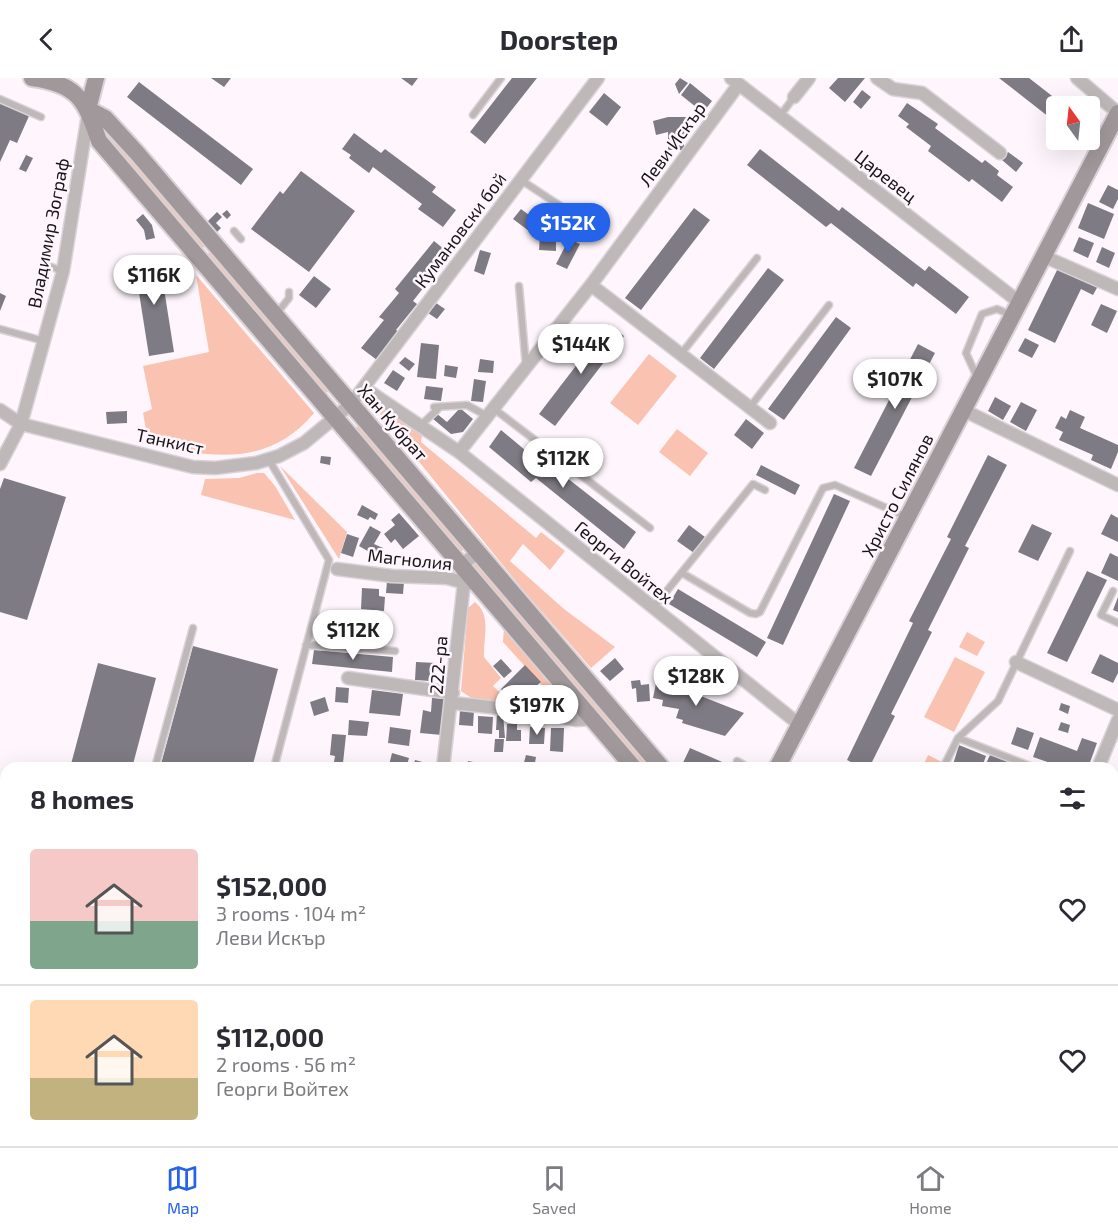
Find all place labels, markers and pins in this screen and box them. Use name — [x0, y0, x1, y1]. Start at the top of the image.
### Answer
pin: $152K — [526, 203, 610, 254]
pin: $116K — [112, 255, 196, 306]
pin: $144K — [539, 324, 623, 375]
pin: $107K — [853, 359, 937, 410]
pin: $112K — [521, 438, 605, 489]
pin: $112K — [311, 610, 395, 661]
pin: $128K — [654, 656, 738, 707]
pin: $197K — [495, 685, 579, 736]

